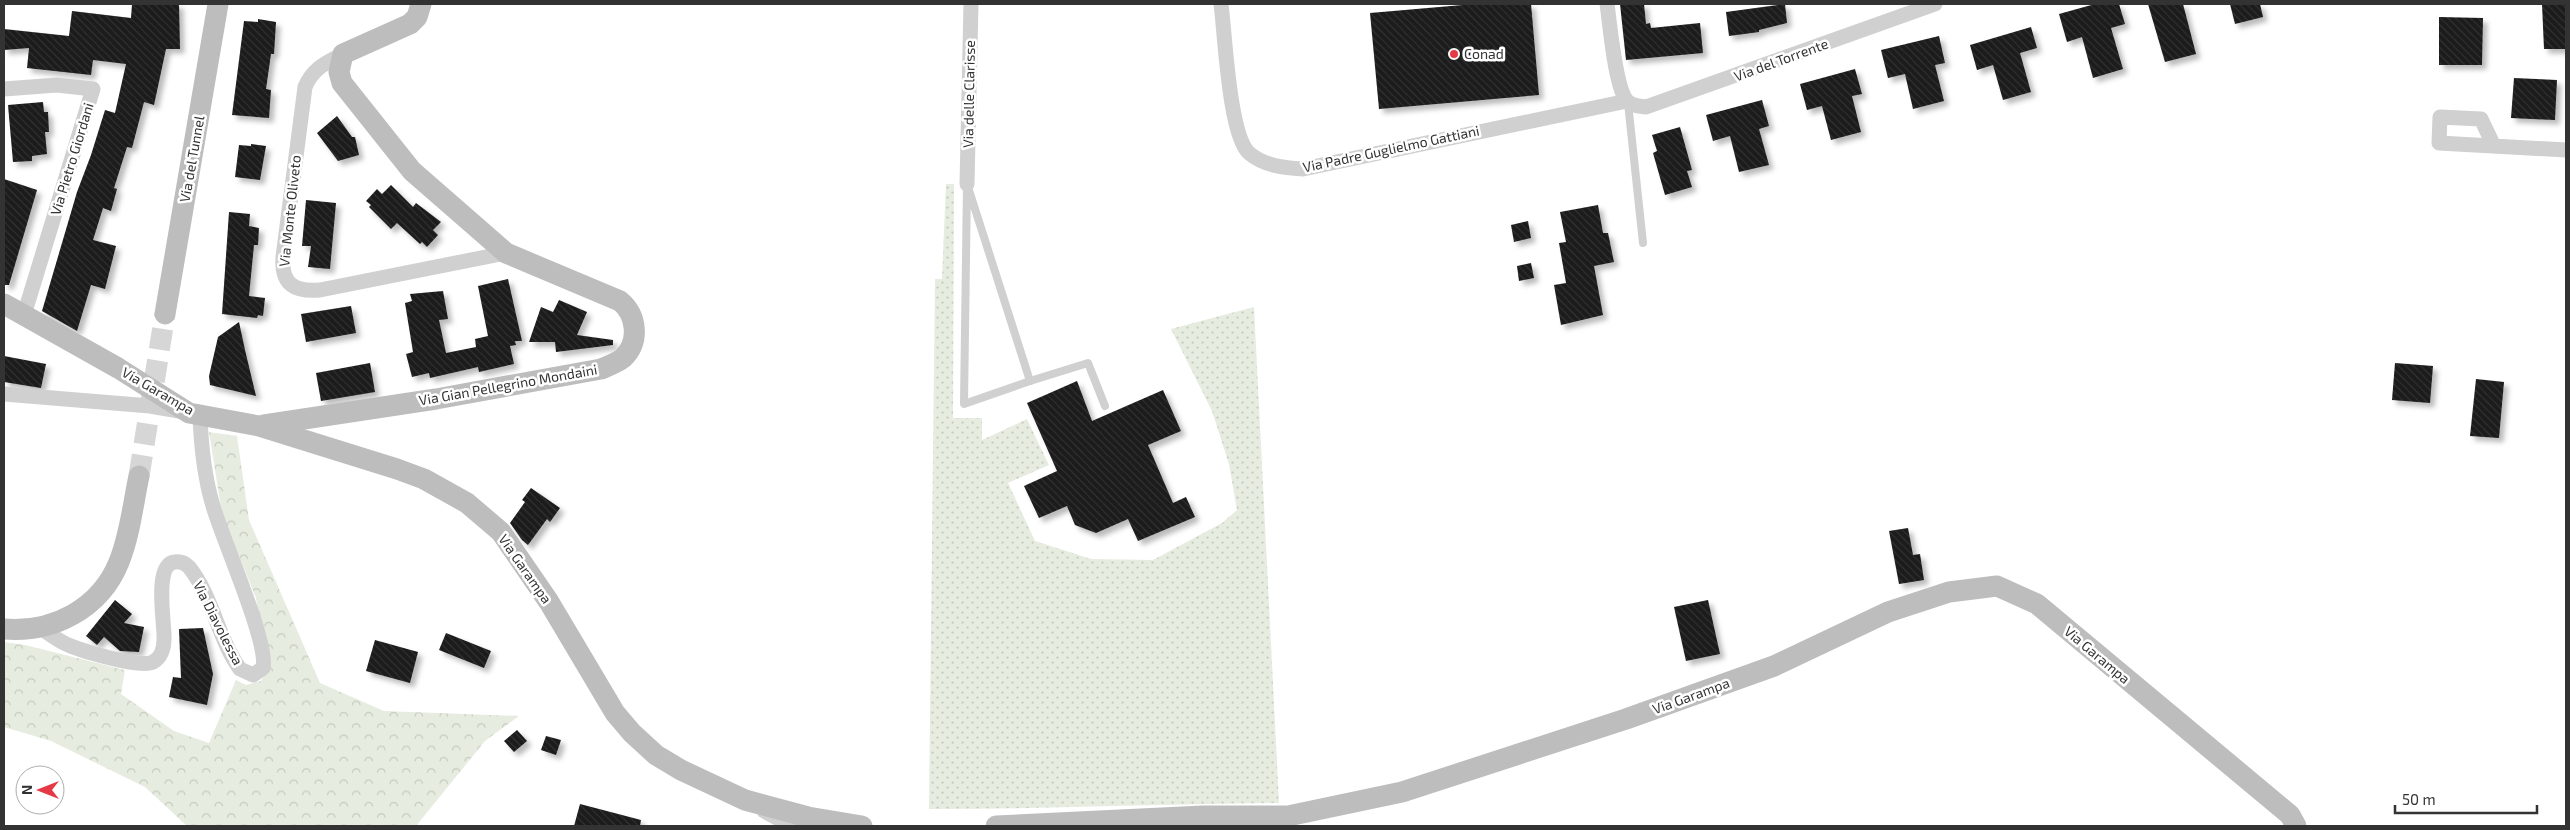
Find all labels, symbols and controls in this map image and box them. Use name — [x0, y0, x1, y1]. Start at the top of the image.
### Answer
street label: Via del Torrente — [1731, 35, 1830, 84]
street label: Via delle Clarisse — [959, 40, 978, 148]
place label: Conad — [1464, 45, 1504, 62]
marker: Conad — [1448, 48, 1460, 60]
street label: Via Pietro Giordani — [46, 100, 97, 217]
street label: Via del Tunnel — [176, 113, 208, 204]
street label: Via Padre Guglielmo Gattiani — [1301, 121, 1481, 176]
street label: Via Monte Oliveto — [275, 154, 304, 268]
street label: Via Gian Pellegrino Mondaini — [417, 360, 598, 409]
street label: Via Garampa — [119, 363, 197, 418]
street label: Via Garampa — [495, 531, 556, 607]
street label: Via Diavolessa — [190, 578, 247, 668]
street label: Via Garampa — [2061, 622, 2134, 687]
street label: Via Garampa — [1650, 674, 1732, 717]
north arrow — [15, 765, 65, 815]
scale bar — [2395, 782, 2538, 814]
text: N — [18, 785, 35, 795]
text: 50 m — [2402, 790, 2436, 808]

